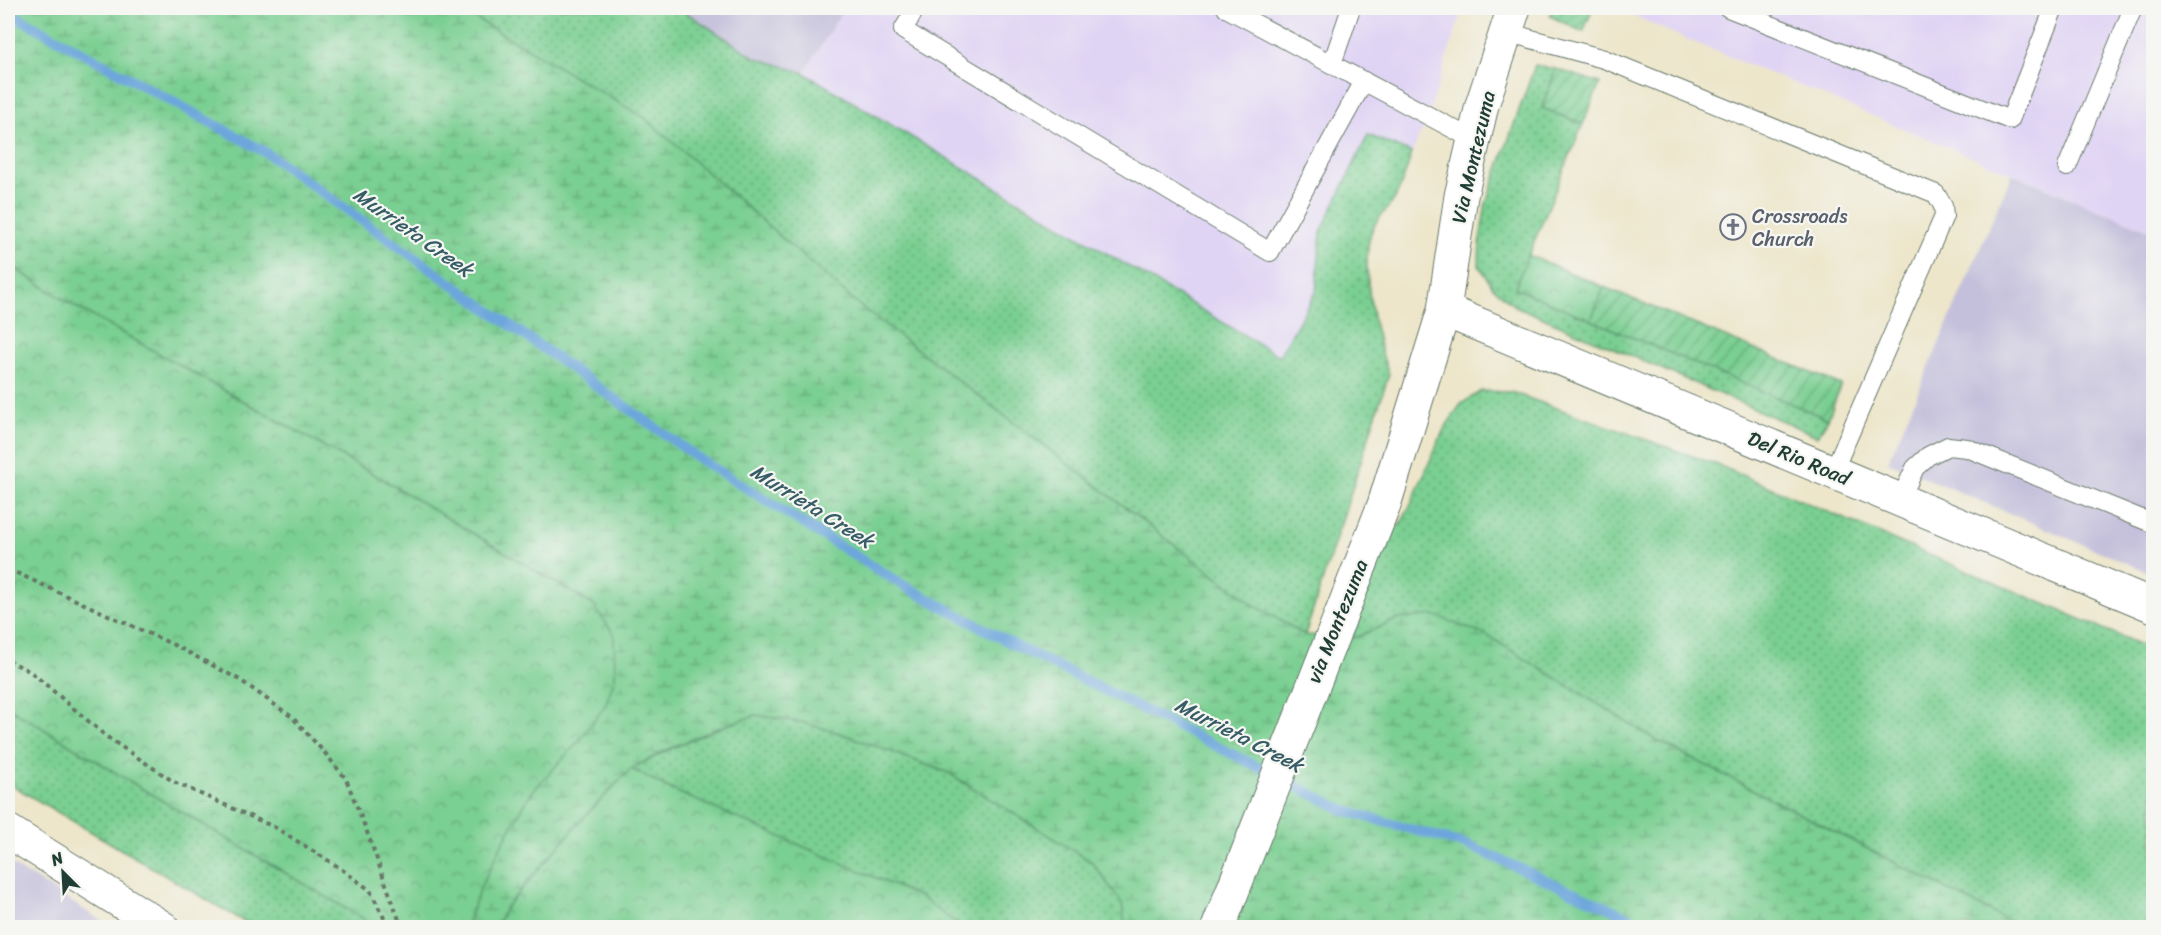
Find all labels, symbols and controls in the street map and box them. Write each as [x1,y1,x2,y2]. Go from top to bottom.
street label: Via Montezuma [1441,87,1506,227]
water label: Murrieta Creek [345,176,483,289]
place label: Crossroads Church [1752,199,1848,257]
church icon: Crossroads Church [1718,212,1748,242]
street label: Del Rio Road [1742,421,1857,496]
water label: Murrieta Creek [743,453,884,561]
street label: via Montezuma [1297,554,1378,688]
water label: Murrieta Creek [1168,686,1312,785]
north arrow [33,842,93,902]
text: N [45,843,69,875]

